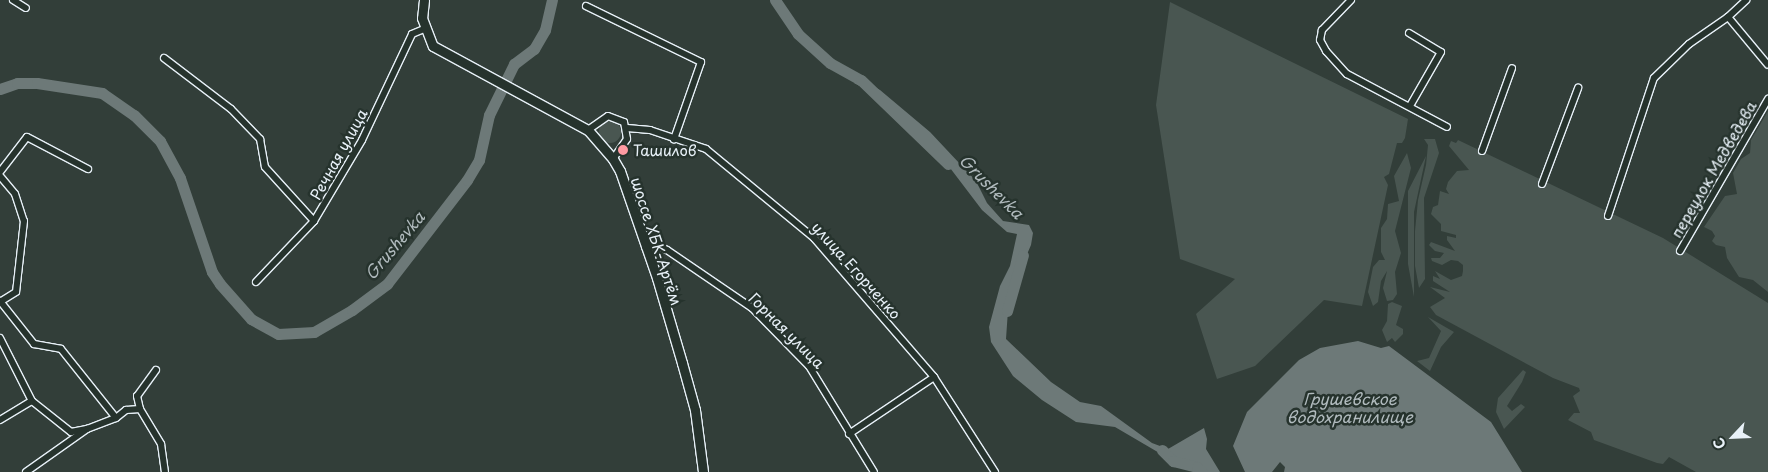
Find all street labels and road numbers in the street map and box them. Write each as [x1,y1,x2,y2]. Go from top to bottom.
street label: переулок Медведева [1667,98,1759,240]
street label: Речная улица [305,105,371,203]
street label: шоссе ХБК-Артём [628,175,686,307]
street label: улица Егорченко [808,217,906,323]
street label: Горная улица [745,288,829,372]

